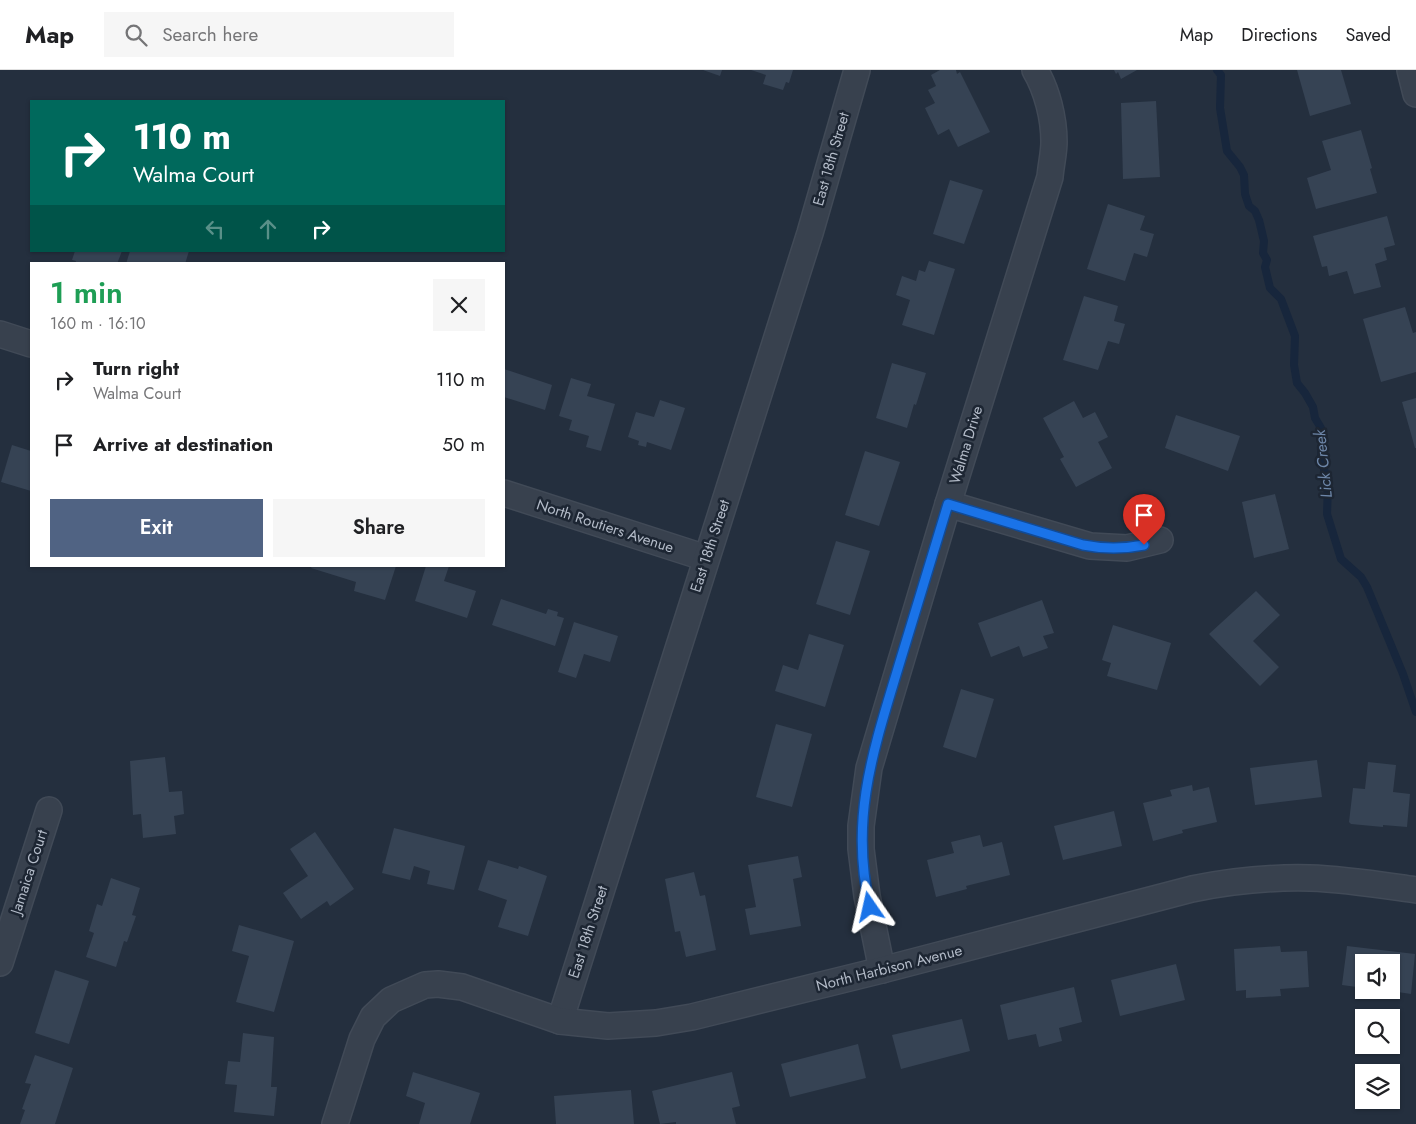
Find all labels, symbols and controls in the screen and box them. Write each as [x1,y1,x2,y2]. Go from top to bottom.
search box [104,12,454,57]
text: Map [25,17,74,52]
icon: search [122,21,150,49]
text: Search here [162,21,258,48]
text: Map [1180,22,1213,48]
text: Directions [1241,22,1317,48]
text: Saved [1345,22,1391,48]
street label: East 18th Street [807,109,855,208]
text: 110 m [133,112,231,162]
icon: right [50,120,115,185]
text: Walma Court [133,158,254,190]
icon: left [201,215,229,243]
icon: ahead [254,215,282,243]
icon: right [307,215,335,243]
text: 1 min [50,271,123,314]
button: close [433,279,485,331]
text: 160 m · 16:10 [50,312,146,335]
text: Turn right [93,355,179,382]
icon: right [50,366,78,394]
text: 110 m [436,366,485,393]
text: Walma Court [93,382,181,405]
street label: Walma Drive [944,403,988,487]
water label: Lick Creek [1308,427,1338,499]
icon: arrive [50,431,78,459]
text: Arrive at destination [93,431,273,458]
text: 50 m [442,431,485,458]
street label: North Routiers Avenue [534,493,677,559]
pin [1123,494,1165,545]
street label: East 18th Street [685,496,735,595]
button: Exit [50,499,263,557]
button: Share [273,499,485,557]
icon: arrive [1130,501,1158,529]
street label: Jamaica Court [4,827,53,919]
position arrow [843,880,895,932]
street label: East 18th Street [563,882,613,981]
street label: North Harbison Avenue [814,939,965,997]
map controls [1355,954,1400,1109]
button: sound [1355,954,1400,999]
button: search [1355,1009,1400,1054]
button: layers [1355,1064,1400,1109]

